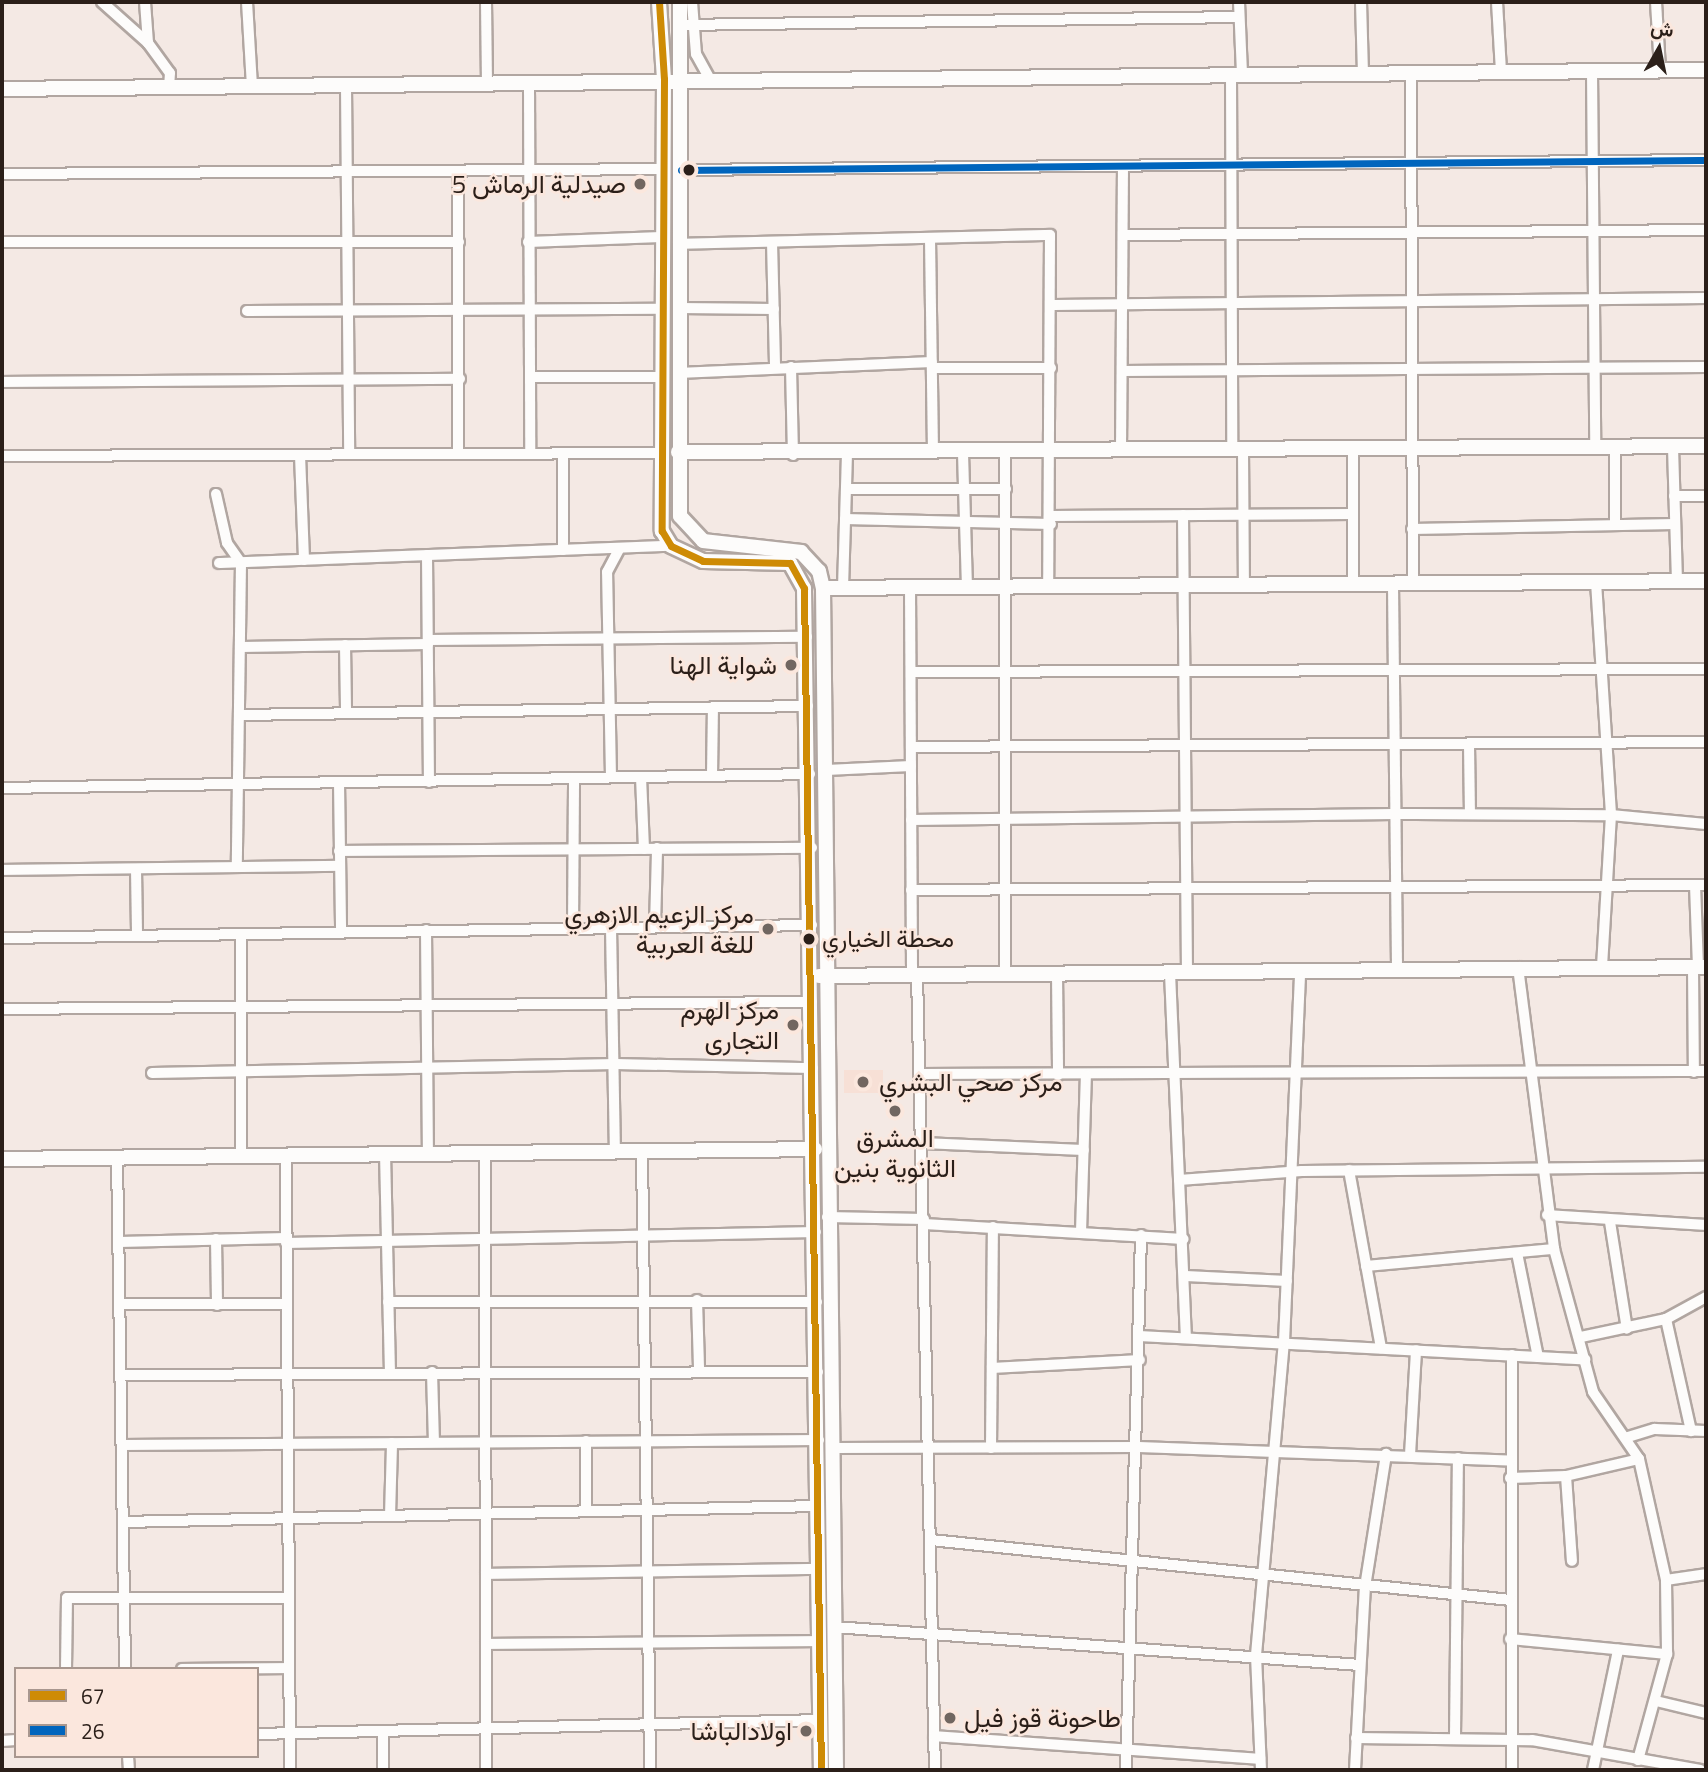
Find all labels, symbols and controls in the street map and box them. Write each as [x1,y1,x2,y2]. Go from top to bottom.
text: ش [1649,12,1676,44]
north arrow [1624,14,1694,84]
unlabelled marker [682,163,696,177]
place label: صيدلية الرماش 5 [452,168,626,200]
marker: صيدلية الرماش 5 [632,176,648,192]
place label: شواية الهنا [670,649,777,681]
marker: شواية الهنا [783,657,799,673]
place label: مركز الزعيم الازهري للغة العربية [564,898,754,960]
marker: مركز الزعيم الازهري للغة العربية [760,921,776,937]
place label: محطة الخياري [822,925,954,953]
marker: محطة الخياري [802,932,816,946]
place label: مركز الهرم التجارى [680,994,779,1056]
marker: مركز الهرم التجارى [785,1017,801,1033]
place label: مركز صحي البشري [879,1066,1063,1098]
marker: مركز صحي البشري [853,1072,873,1092]
marker: المشرق الثانوية بنين [887,1103,903,1119]
place label: المشرق الثانوية بنين [834,1122,956,1184]
legend [14,1667,259,1758]
text: 67 [81,1680,105,1712]
place label: طاحونة قوز فيل [964,1702,1121,1734]
marker: طاحونة قوز فيل [942,1710,958,1726]
text: 26 [81,1715,105,1747]
place label: اولادالباشا [691,1715,792,1747]
marker: اولادالباشا [798,1723,814,1739]

